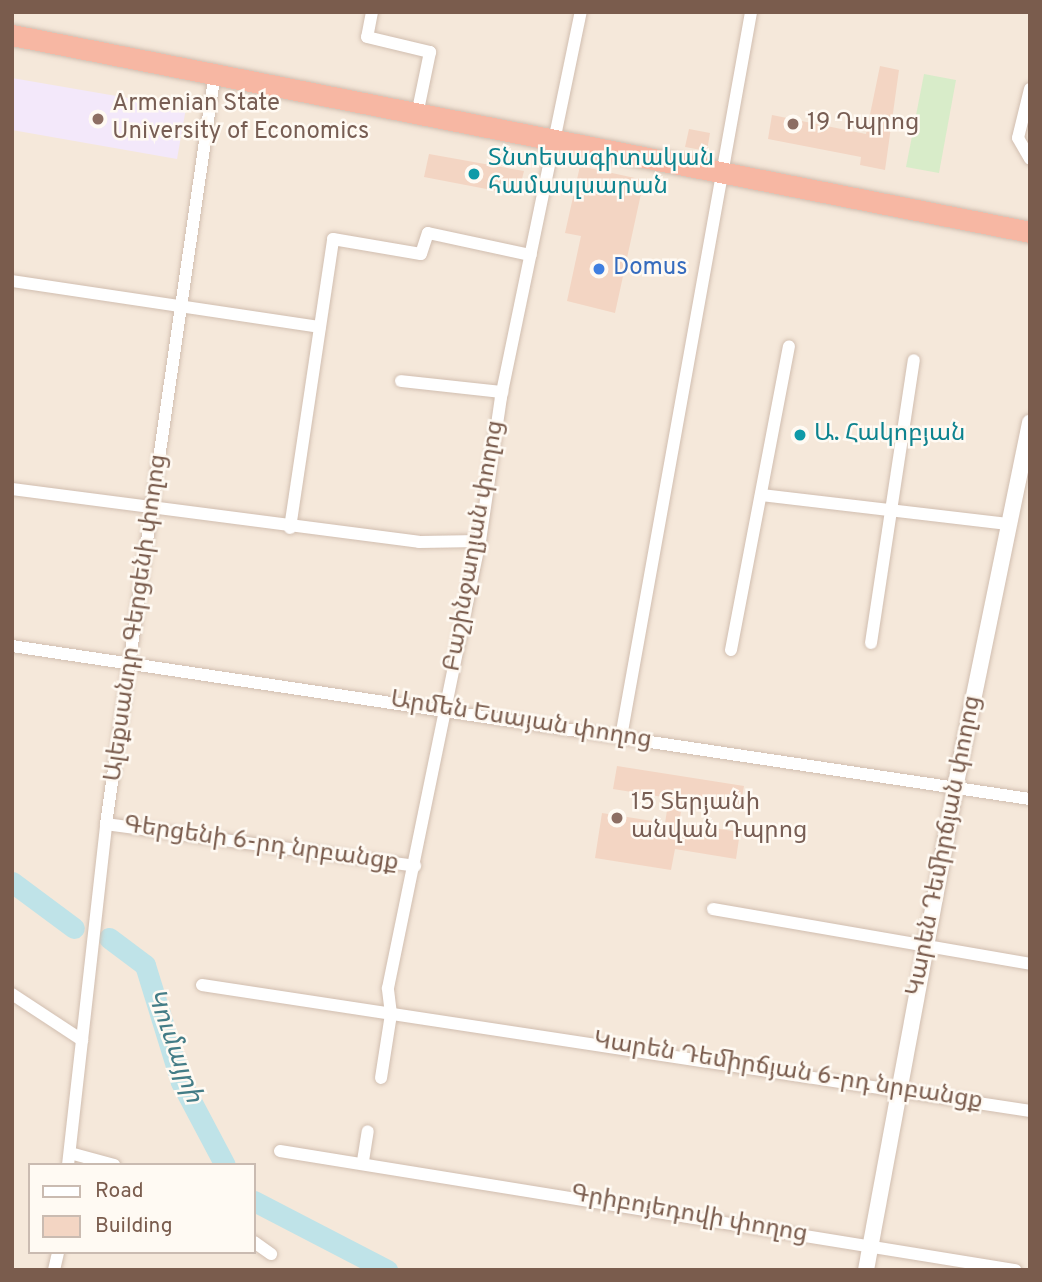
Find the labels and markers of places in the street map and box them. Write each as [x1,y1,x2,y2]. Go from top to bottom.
place label: Armenian State University of Economics [112,91,369,147]
place label: 19 Դպրոց [807,110,919,138]
marker: Armenian State University of Economics [90,111,106,127]
marker: 19 Դպրոց [785,116,801,132]
place label: Տնտեսագիտական համասլսարան [488,146,714,202]
marker: Տնտեսագիտական համասլսարան [466,166,482,182]
place label: Domus [613,255,687,283]
marker: Domus [591,261,607,277]
place label: Ա. Հակոբյան [814,421,965,449]
marker: Ա. Հակոբյան [792,427,808,443]
place label: 15 Տերյանի անվան Դպրոց [631,790,807,846]
marker: 15 Տերյանի անվան Դպրոց [609,810,625,826]

